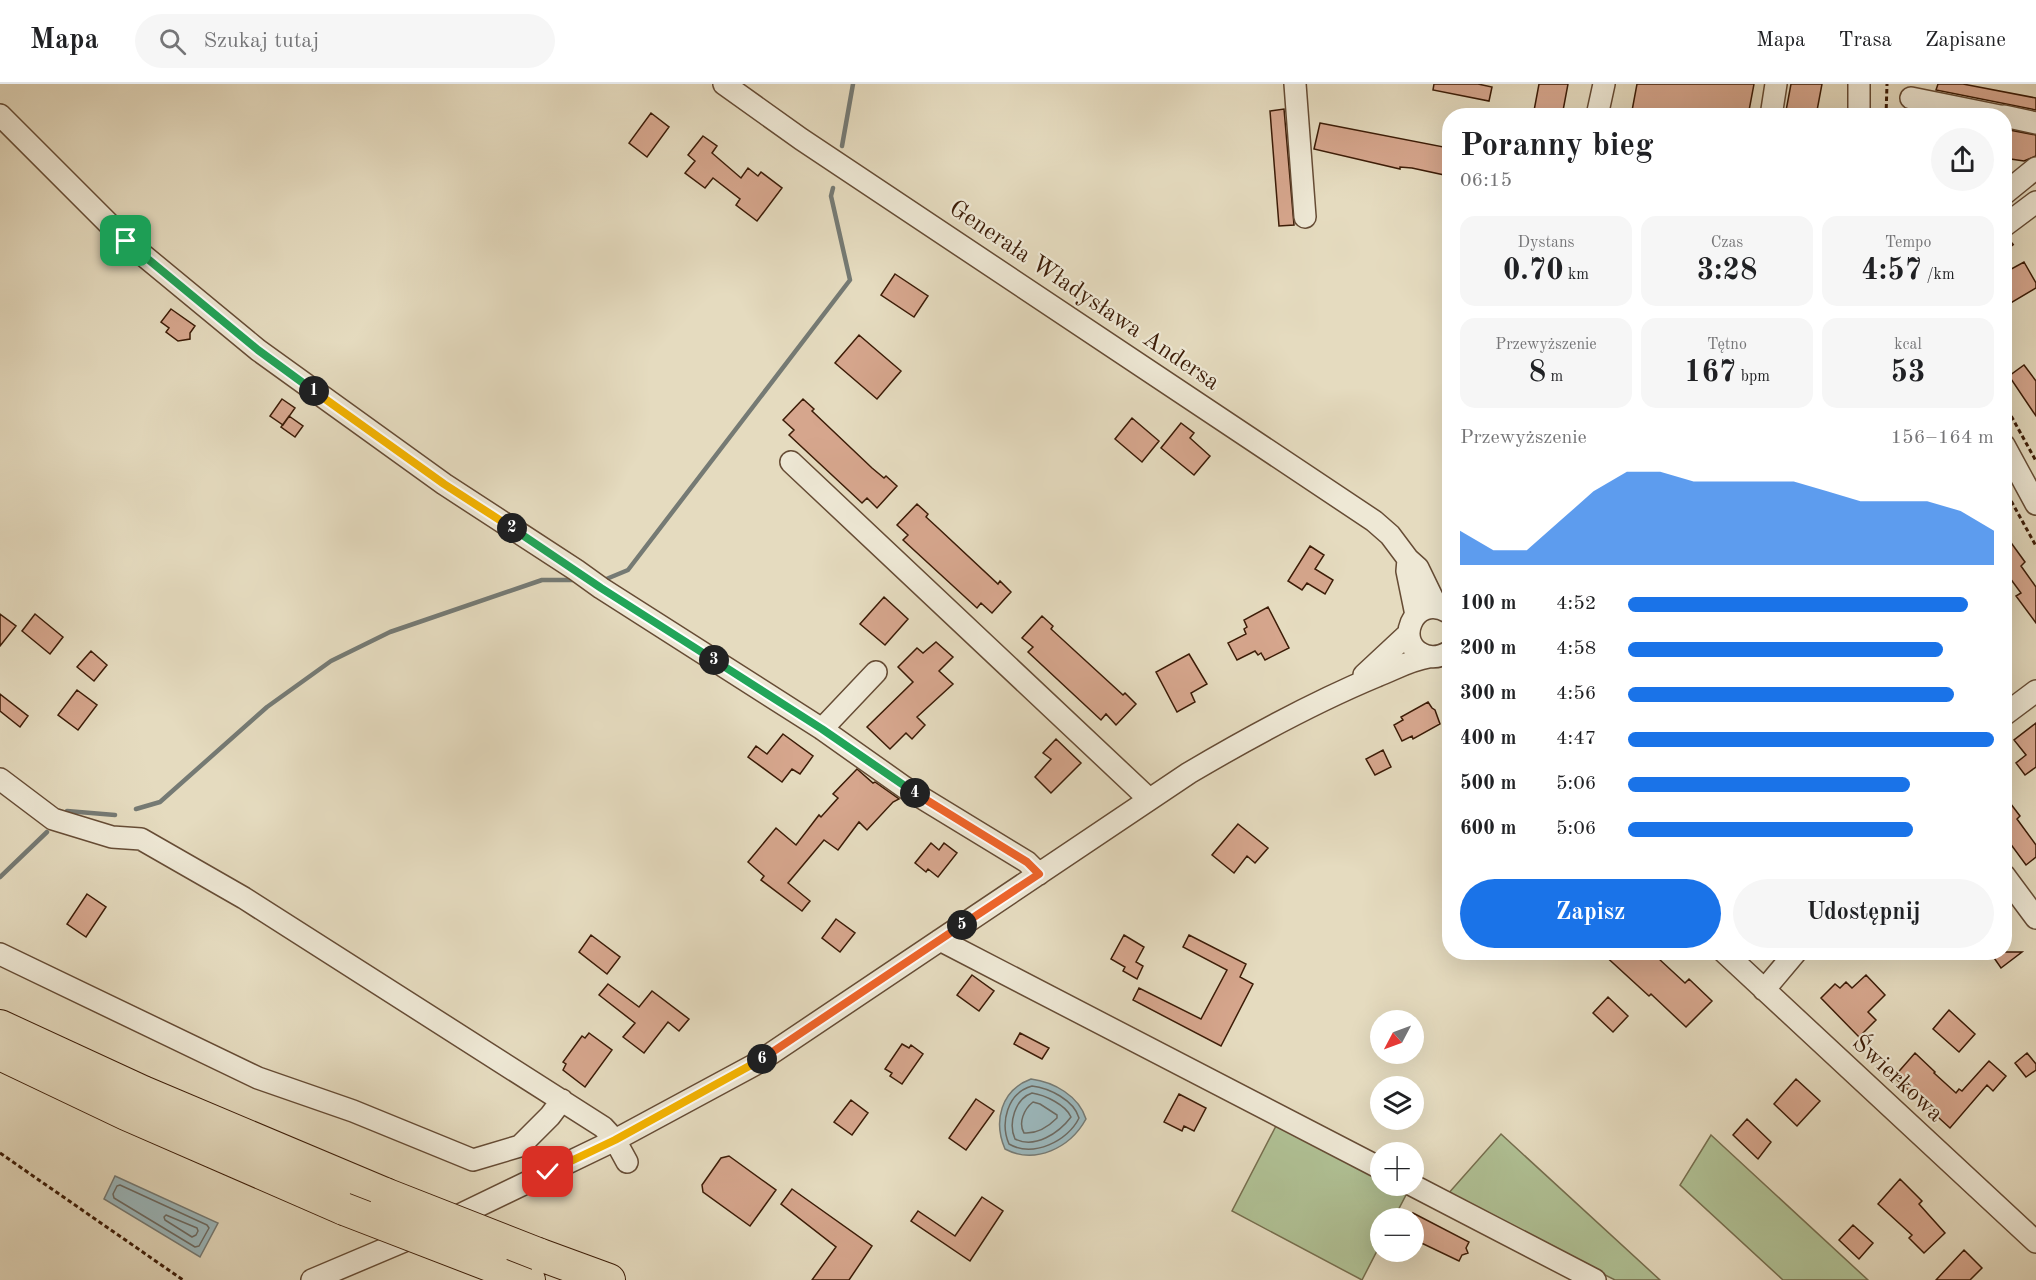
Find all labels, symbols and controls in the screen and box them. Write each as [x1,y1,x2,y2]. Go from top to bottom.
search box [135,14,555,68]
icon: search [156,25,189,58]
text: Mapa [30,27,99,55]
text: Szukaj tutaj [204,30,319,52]
text: Mapa [1756,30,1805,51]
text: Trasa [1838,30,1892,51]
text: Zapisane [1925,30,2006,51]
button: share [1931,128,1994,191]
text: Poranny bieg [1460,130,1653,163]
text: 06:15 [1460,171,1512,191]
street label: Generała Władysława Andersa [945,196,1224,396]
pin [100,215,151,266]
icon: arrive [109,224,142,257]
text: Dystans [1518,235,1575,251]
text: Czas [1711,235,1743,251]
text: Tempo [1885,235,1931,251]
text: 0.70 [1503,256,1564,286]
text: 3:28 [1697,256,1757,286]
text: 4:57 [1861,256,1922,286]
text: km [1564,267,1589,283]
text: /km [1922,267,1955,283]
text: Przewyższenie [1495,337,1597,353]
text: Tętno [1707,337,1747,353]
text: kcal [1894,337,1922,353]
text: 8 [1529,358,1546,388]
text: 167 [1684,358,1736,388]
text: 53 [1891,358,1925,388]
text: m [1546,369,1563,385]
text: bpm [1736,369,1770,385]
pin: 1 [299,376,329,406]
text: 1 [309,383,319,399]
text: Przewyższenie [1460,428,1587,448]
text: 156–164 m [1891,428,1994,448]
pin: 2 [497,513,527,543]
text: 2 [507,520,517,536]
text: 100 m [1460,594,1516,614]
text: 4:52 [1556,594,1596,614]
text: 200 m [1460,639,1516,659]
text: 4:58 [1556,639,1596,659]
pin: 3 [699,645,729,675]
text: 3 [709,652,719,668]
text: 300 m [1460,684,1516,704]
text: 4:56 [1556,684,1596,704]
text: 400 m [1460,729,1516,749]
text: 4:47 [1556,729,1596,749]
text: 500 m [1460,774,1516,794]
text: 5:06 [1556,774,1596,794]
pin: 4 [900,778,930,808]
text: 4 [910,785,920,801]
text: 600 m [1460,819,1516,839]
text: 5:06 [1556,819,1596,839]
button: Zapisz [1460,879,1721,948]
button: Udostępnij [1733,879,1994,948]
pin: 5 [947,910,977,940]
text: 5 [957,917,967,933]
north arrow [1370,1010,1424,1064]
map controls [1370,1010,1424,1262]
street label: Świerkowa [1847,1027,1951,1127]
pin: 6 [747,1044,777,1074]
text: 6 [757,1051,767,1067]
button: layers [1370,1076,1424,1130]
button: + [1370,1142,1424,1196]
pin [522,1146,573,1197]
icon: check [531,1155,564,1188]
button: − [1370,1208,1424,1262]

